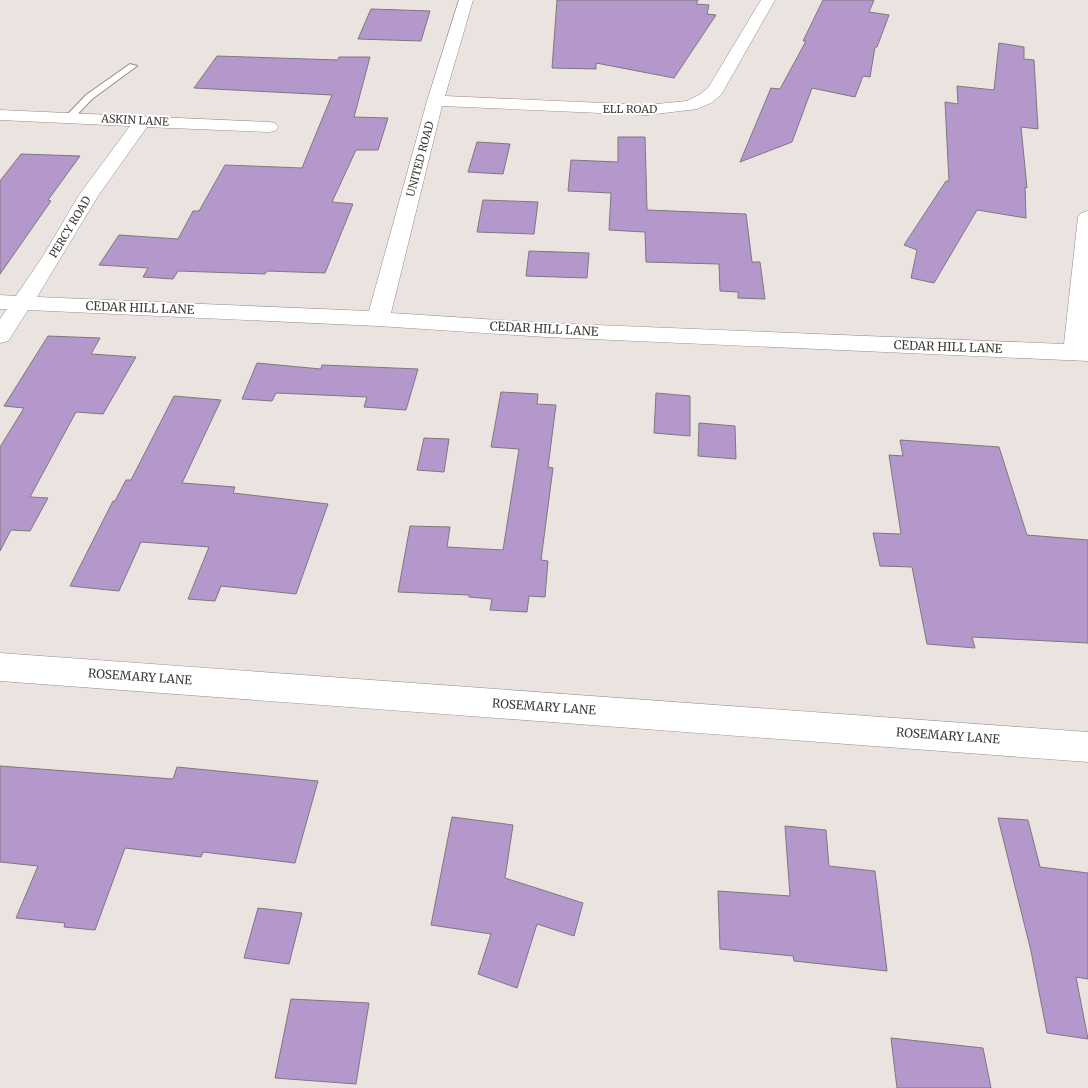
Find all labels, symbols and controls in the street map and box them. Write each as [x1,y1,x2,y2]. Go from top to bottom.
street label: ELL ROAD [603,102,657,116]
street label: ASKIN LANE [100,111,169,129]
street label: UNITED ROAD [403,120,437,198]
street label: PERCY ROAD [46,194,94,260]
street label: CEDAR HILL LANE [85,298,195,317]
street label: CEDAR HILL LANE [489,318,599,339]
street label: CEDAR HILL LANE [893,337,1003,356]
street label: ROSEMARY LANE [88,665,193,688]
street label: ROSEMARY LANE [492,695,597,718]
street label: ROSEMARY LANE [896,724,1001,747]

